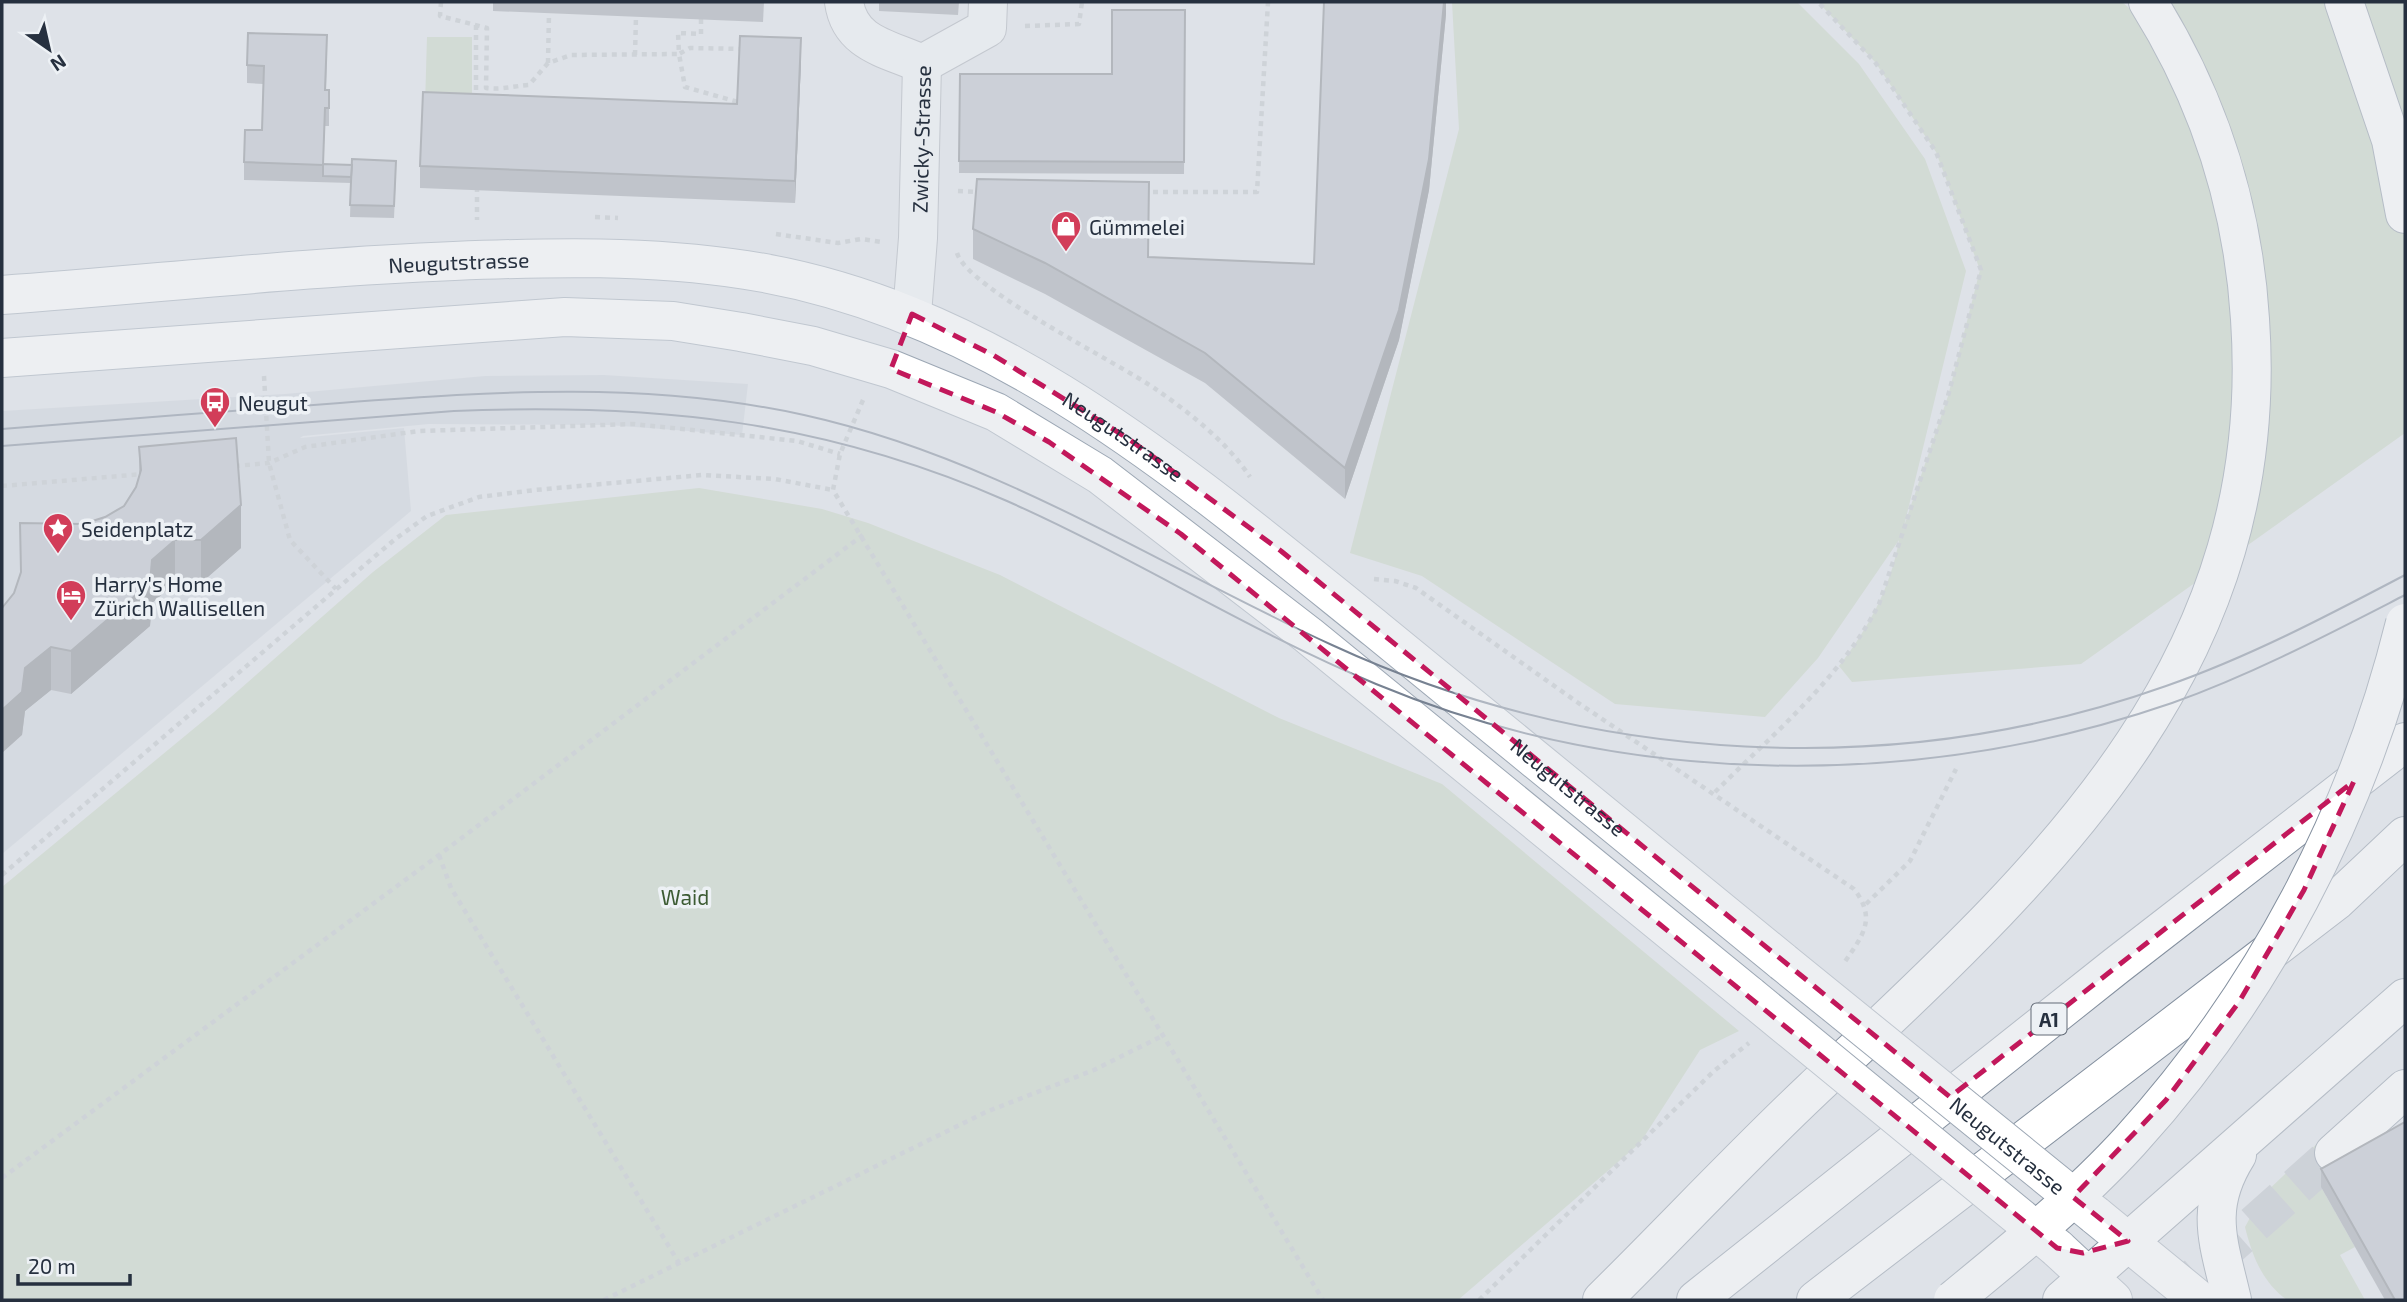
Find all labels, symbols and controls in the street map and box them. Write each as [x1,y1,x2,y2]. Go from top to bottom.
north arrow [14,14,84,84]
text: N [47,50,71,77]
street label: Zwicky-Strasse [906,65,934,213]
shop icon: Gümmelei [1049,209,1083,253]
place label: Gümmelei [1089,214,1185,239]
street label: Neugutstrasse [388,246,529,277]
bus stop icon: Neugut [198,385,232,429]
street label: Neugutstrasse [1059,385,1189,486]
place label: Neugut [238,390,308,415]
place icon: Seidenplatz [41,511,75,555]
place label: Seidenplatz [81,516,193,541]
place label: Harry's Home Zürich Wallisellen [94,571,265,620]
hotel icon: Harry's Home Zürich Wallisellen [54,578,88,622]
street label: Neugutstrasse [1506,732,1631,841]
park label: Waid [661,884,709,909]
road number: A1 [2032,1004,2066,1035]
street label: Neugutstrasse [1946,1091,2071,1199]
scale bar [18,1242,130,1286]
text: 20 m [28,1253,76,1278]

